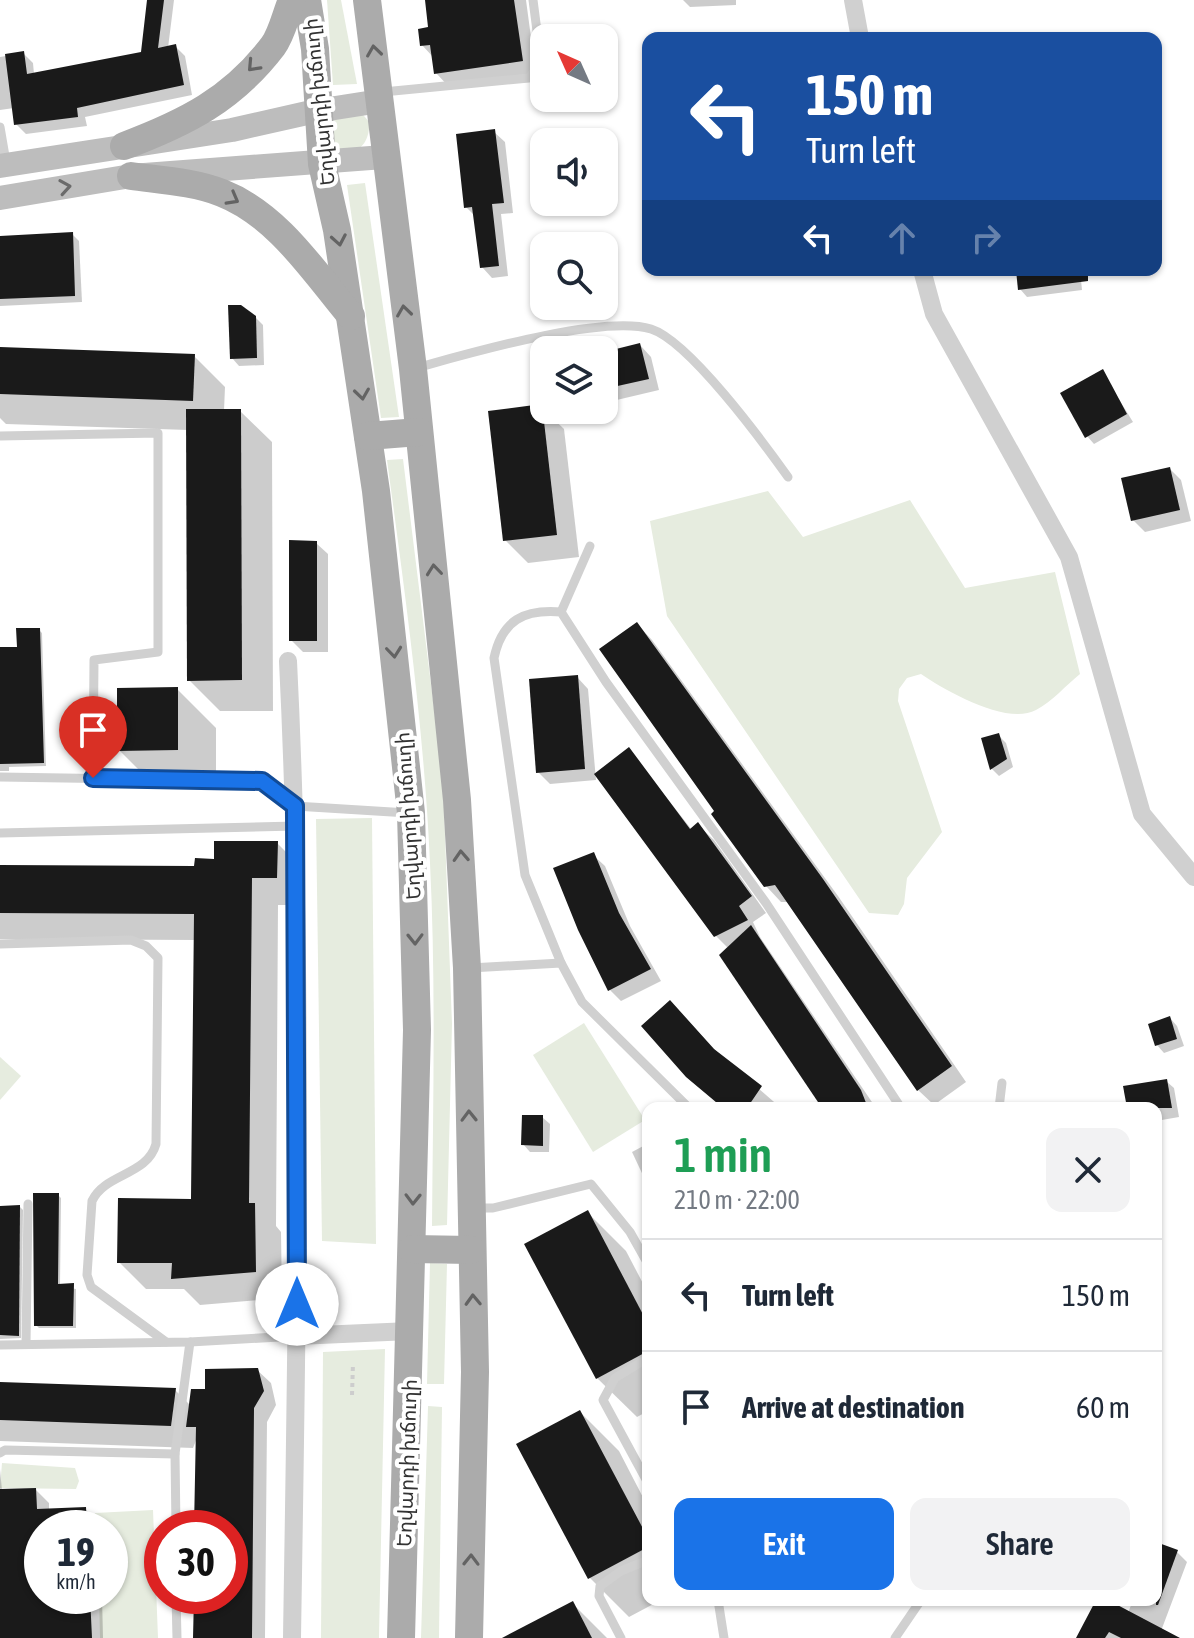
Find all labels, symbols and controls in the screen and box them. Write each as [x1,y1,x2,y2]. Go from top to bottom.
street label: Եղվարդի խճուղի [298,17,340,187]
north arrow [530,24,618,112]
map controls [530,24,618,424]
one-way arrow [366,44,383,57]
one-way arrow [248,57,263,71]
text: 150 m [806,63,933,127]
icon: left [674,64,778,168]
button: sound [530,128,618,216]
text: Turn left [806,129,916,171]
one-way arrow [58,179,72,196]
one-way arrow [225,189,239,205]
icon: left [796,216,840,260]
icon: ahead [880,216,924,260]
icon: right [964,216,1008,260]
button: search [530,232,618,320]
one-way arrow [330,233,347,247]
one-way arrow [396,304,413,317]
button: layers [530,336,618,424]
one-way arrow [353,387,370,401]
one-way arrow [425,563,442,576]
one-way arrow [385,646,402,659]
pin [59,696,127,778]
icon: arrive [71,708,115,752]
street label: Եղվարդի խճուղի [390,731,426,901]
one-way arrow [452,849,469,862]
one-way arrow [406,933,423,946]
one-way arrow [461,1109,478,1122]
text: 1 min [674,1127,772,1182]
button: close [1046,1128,1130,1212]
text: 210 m · 22:00 [674,1185,800,1215]
one-way arrow [405,1193,422,1206]
position arrow [255,1262,339,1346]
icon: left [674,1273,718,1317]
text: Turn left [742,1278,834,1312]
text: 150 m [1062,1278,1130,1312]
one-way arrow [464,1293,481,1306]
street label: Եղվարդի խճուղի [392,1379,422,1547]
icon: arrive [674,1385,718,1429]
text: Arrive at destination [742,1390,964,1424]
text: 60 m [1076,1390,1130,1424]
button: Exit [674,1498,894,1590]
button: Share [910,1498,1130,1590]
speed limit sign: 30 [144,1510,248,1614]
text: 19 [57,1529,95,1574]
one-way arrow [462,1553,480,1566]
text: km/h [56,1570,96,1593]

